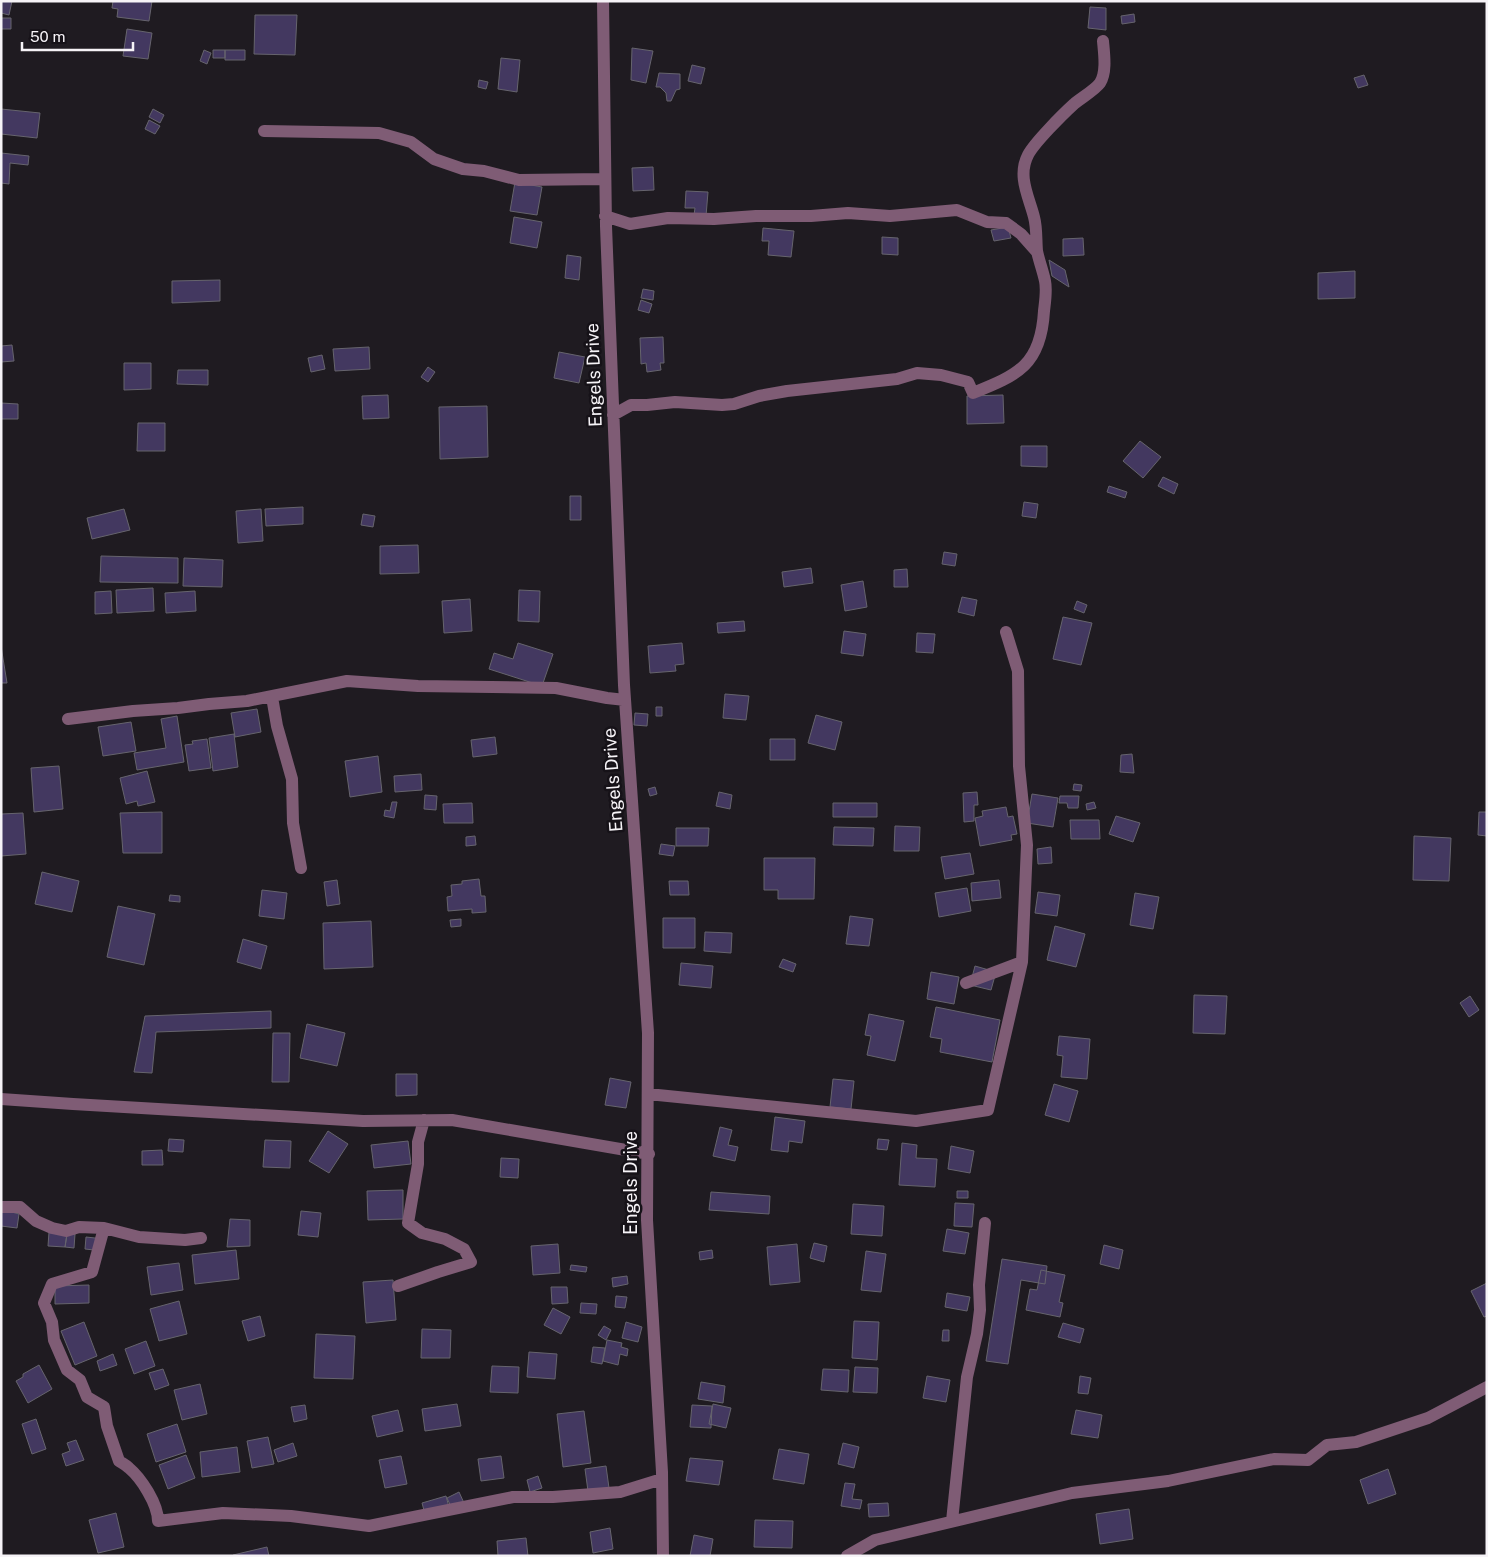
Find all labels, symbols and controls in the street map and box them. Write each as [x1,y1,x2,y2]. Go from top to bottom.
scale bar [22,20,134,52]
text: 50 m [30,28,65,45]
street label: Engels Drive [581,323,606,427]
street label: Engels Drive [598,727,627,833]
street label: Engels Drive [620,1131,641,1235]

